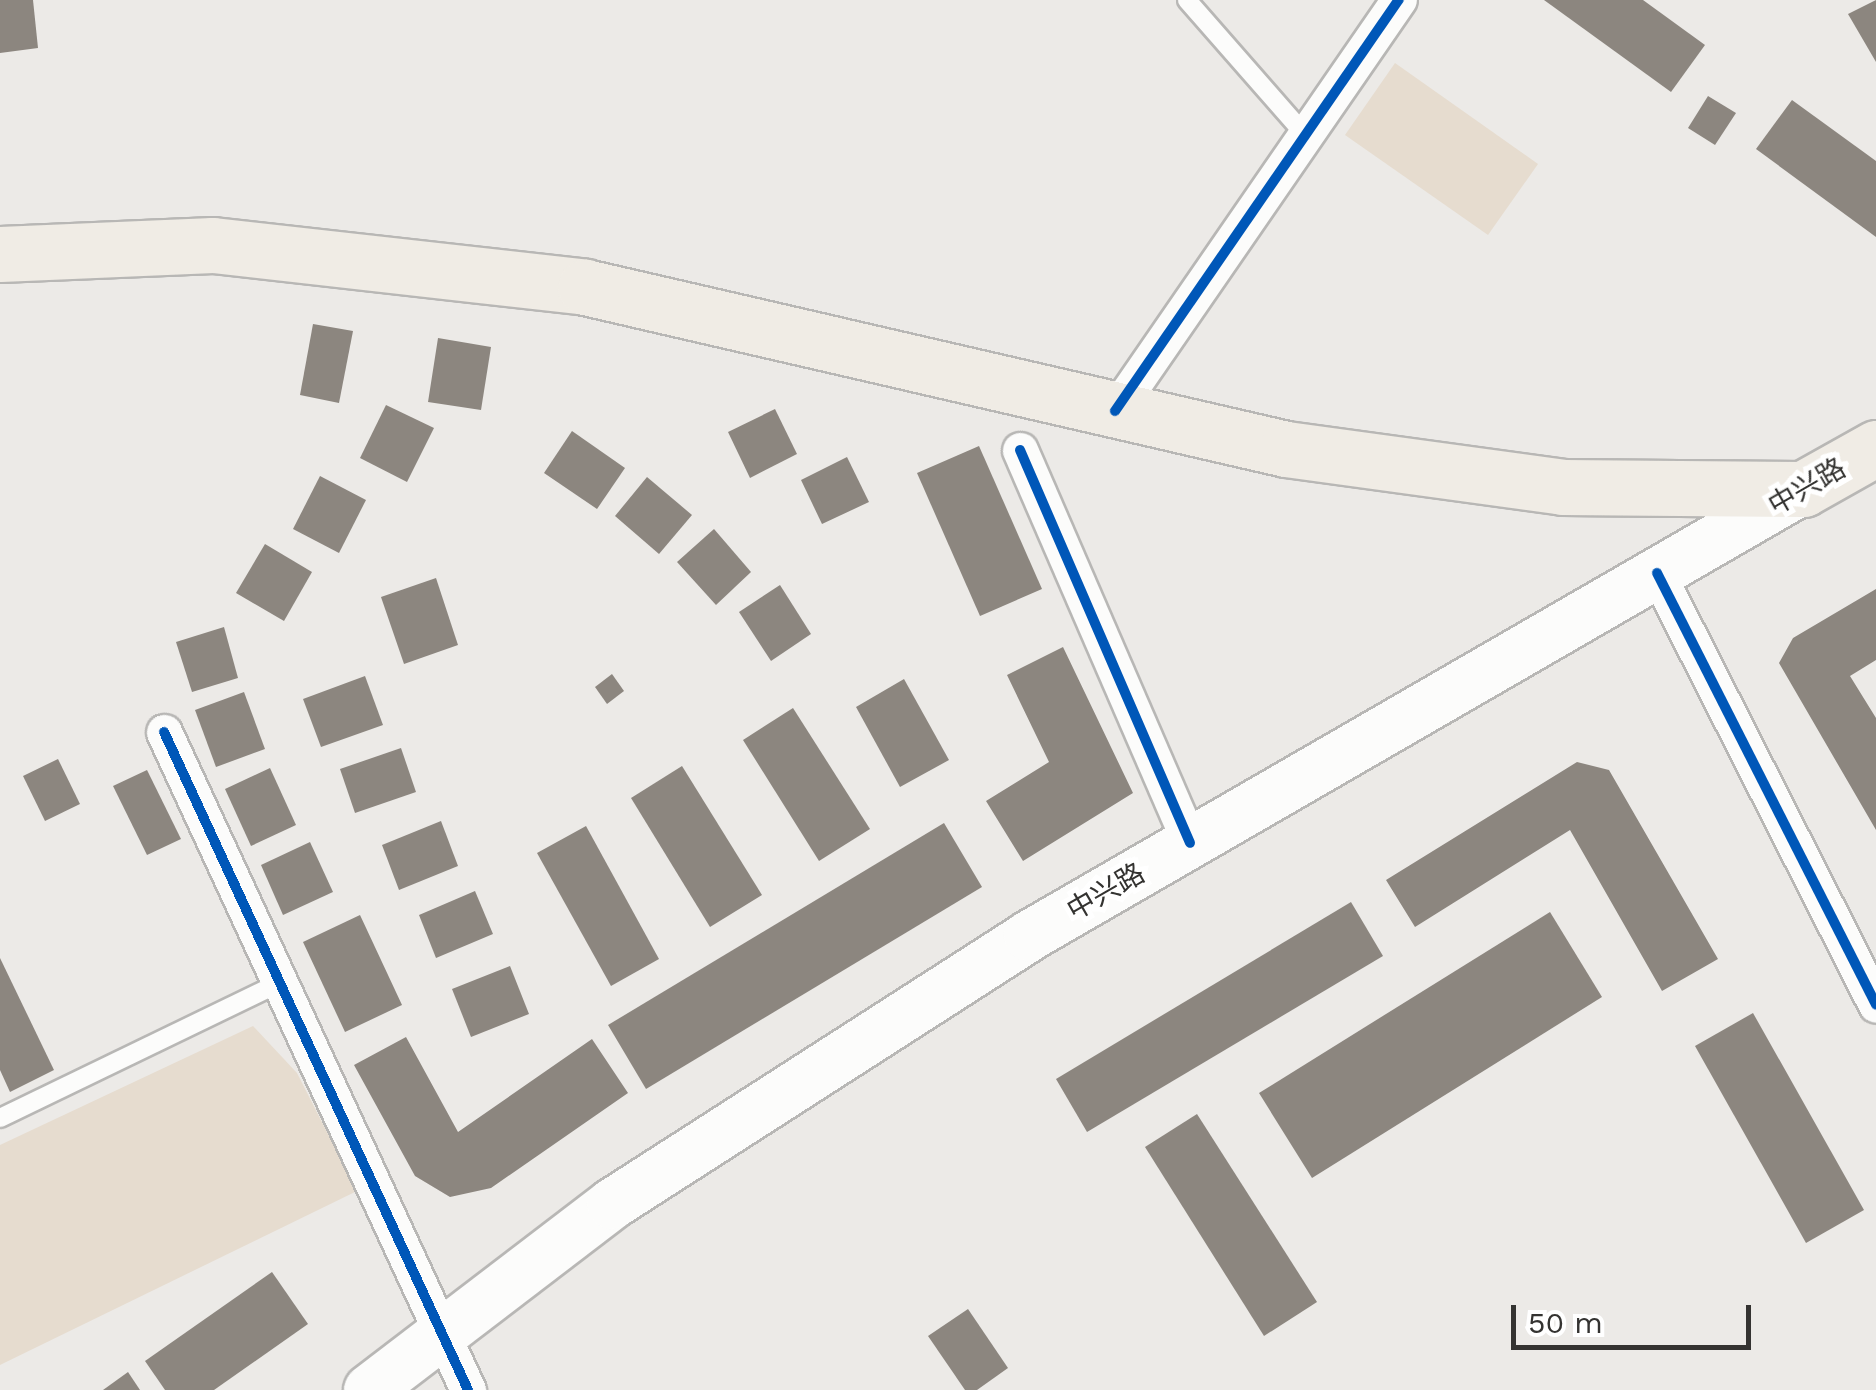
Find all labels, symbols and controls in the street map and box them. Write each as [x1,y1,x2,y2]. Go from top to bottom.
street label: 中兴路 [1762,451,1852,523]
street label: 中兴路 [1061,856,1151,928]
scale bar [1516,1285,1756,1347]
text: 50 m [1528,1305,1603,1340]

